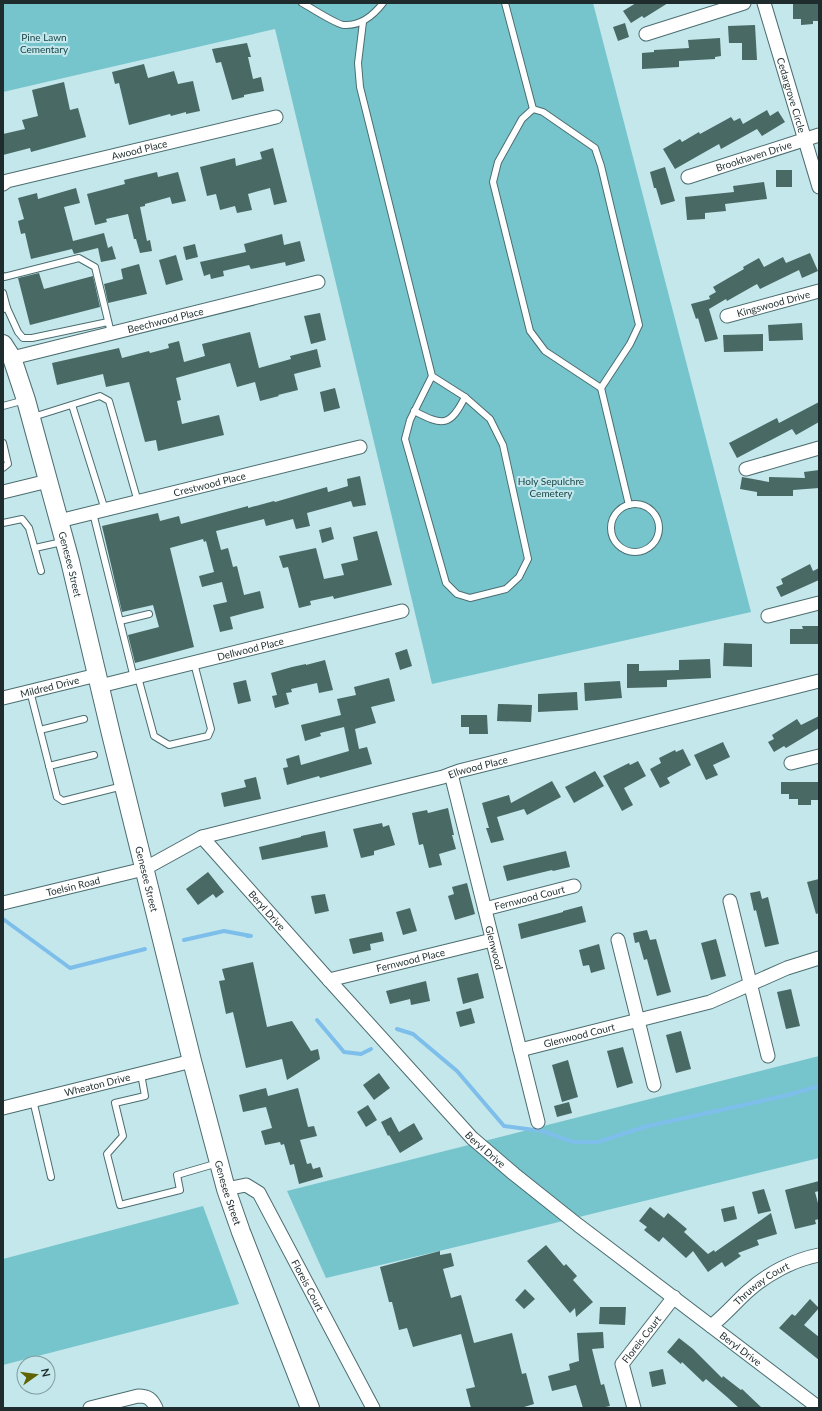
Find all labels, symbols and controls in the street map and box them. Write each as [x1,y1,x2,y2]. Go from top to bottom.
park label: Pine Lawn Cementary [20,31,69,55]
street label: Cedargrove Circle [775,56,808,134]
street label: Awood Place [110,137,168,162]
street label: Brookhaven Drive [714,138,793,174]
street label: Kingswood Drive [735,288,811,319]
street label: Beechwood Place [126,305,205,335]
street label: Crestwood Place [172,469,247,499]
park label: Holy Sepulchre Cemetery [518,475,584,499]
street label: Genesee Street [56,530,84,599]
street label: Dellwood Place [216,635,285,663]
street label: Mildred Drive [19,674,80,700]
street label: Ellwood Place [446,753,509,781]
street label: Genesee Street [133,845,161,913]
street label: Toelsin Road [45,874,101,898]
street label: Fernwood Court [493,883,566,912]
street label: Beryl Drive [246,888,288,933]
street label: Glenwood [483,924,506,971]
street label: Fernwood Place [375,946,446,974]
street label: Glenwood Court [542,1020,616,1050]
street label: Wheaton Drive [63,1071,131,1099]
street label: Beryl Drive [463,1129,508,1170]
street label: Genesee Street [213,1159,244,1227]
street label: Floreis Court [289,1257,327,1313]
street label: Thruway Court [731,1259,791,1308]
street label: Floreis Court [619,1313,664,1365]
street label: Beryl Drive [718,1329,764,1368]
north arrow [16,1355,56,1395]
text: N [39,1367,54,1378]

